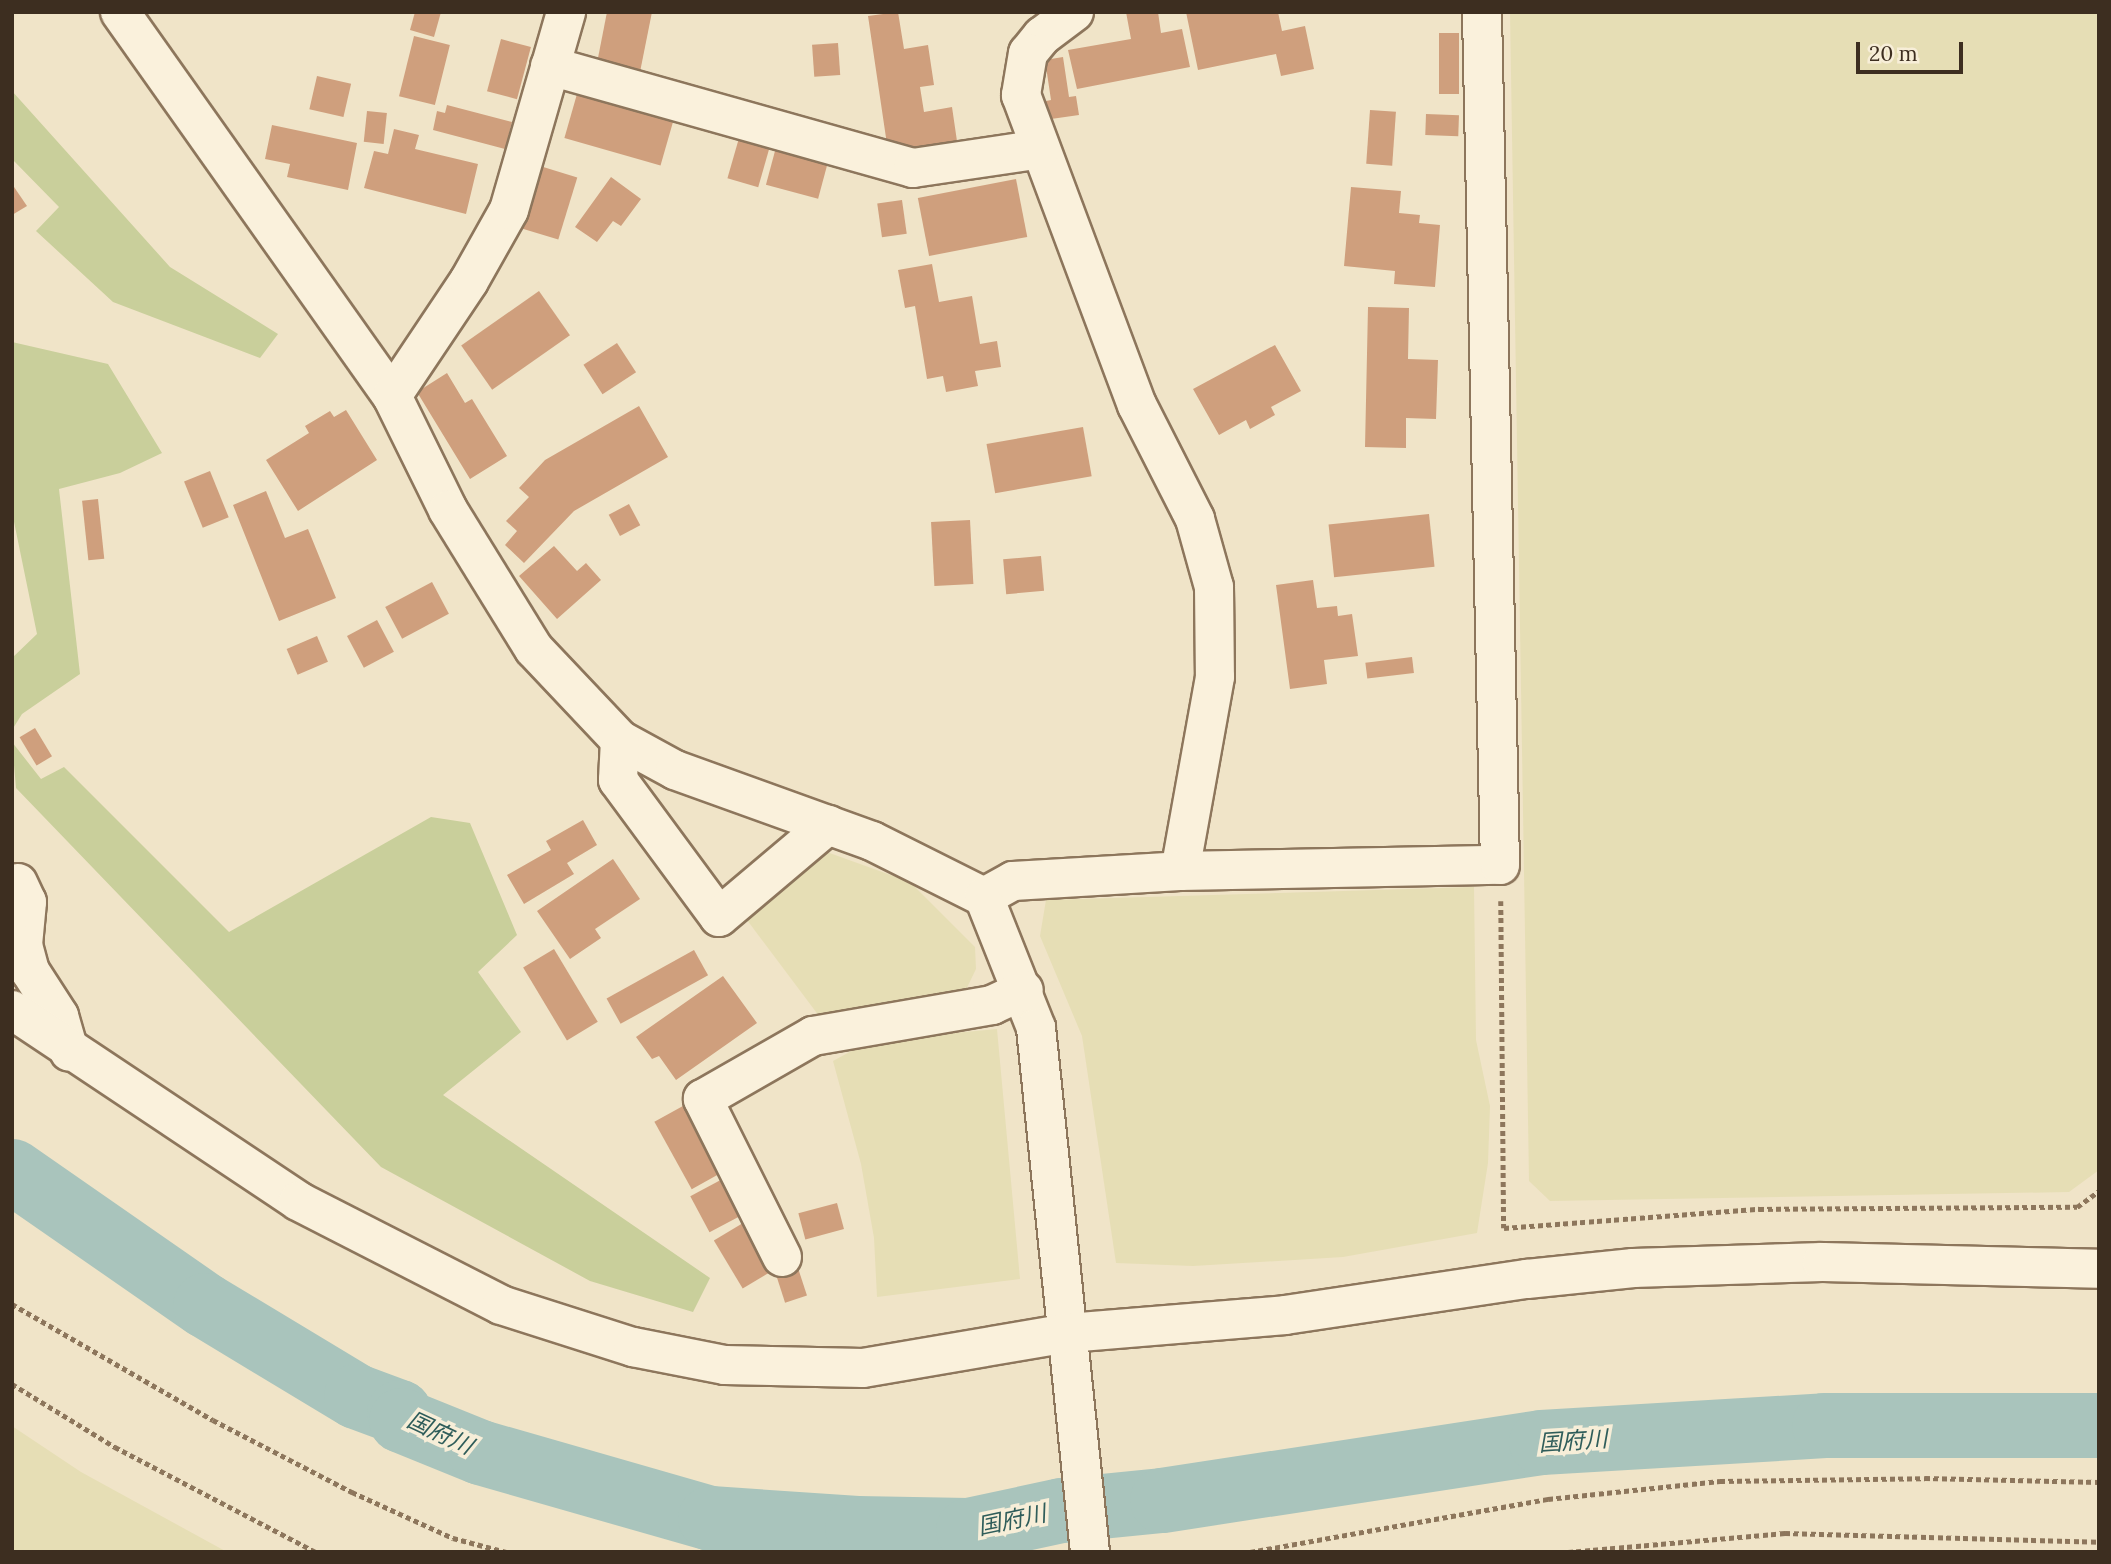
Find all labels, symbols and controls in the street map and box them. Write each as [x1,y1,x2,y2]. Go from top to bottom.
scale bar [1859,28,1966,72]
text: 20 m [1869,40,1918,67]
water label: 国府川 [403,1406,477,1460]
water label: 国府川 [1538,1425,1608,1457]
water label: 国府川 [975,1499,1049,1541]

